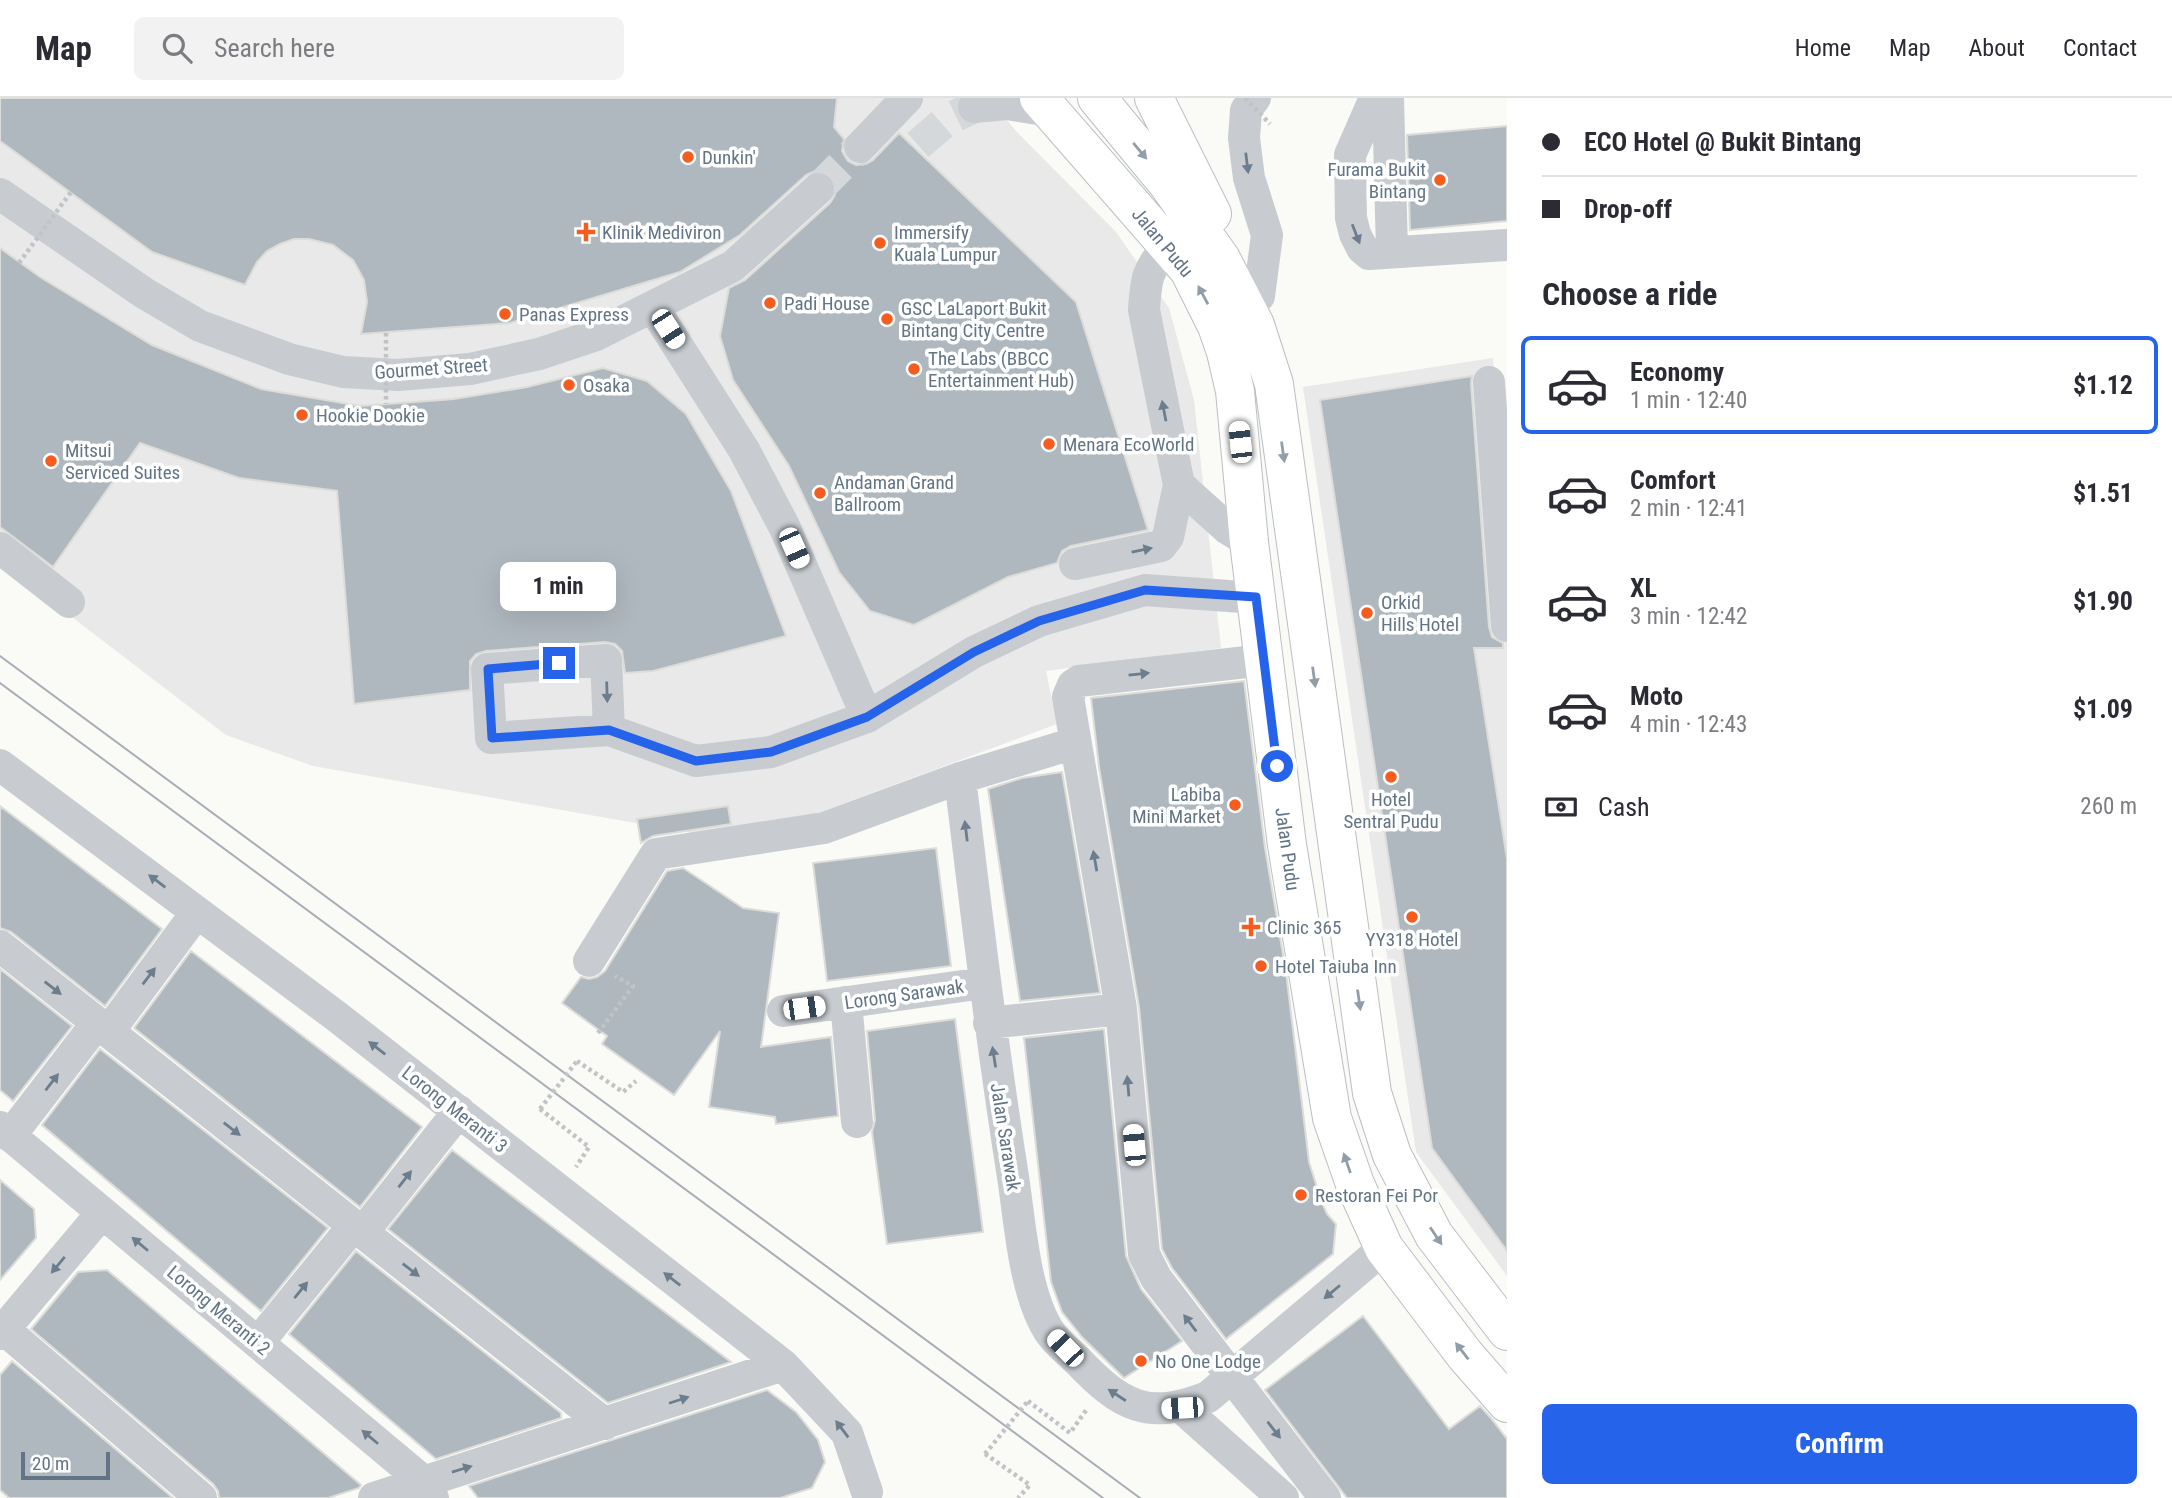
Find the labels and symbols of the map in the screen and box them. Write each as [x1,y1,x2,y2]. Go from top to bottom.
one-way arrow [1132,143,1147,160]
place label: Dunkin' [702,146,756,169]
marker: Dunkin' [680,149,696,165]
one-way arrow [1242,152,1253,174]
place label: Furama Bukit Bintang [1327,158,1426,203]
marker: Furama Bukit Bintang [1432,172,1448,188]
street label: Jalan Pudu [1127,203,1198,282]
place label: Klinik Mediviron [602,221,721,244]
place label: Immersify Kuala Lumpur [894,221,997,266]
marker: Klinik Mediviron [576,222,596,242]
one-way arrow [1351,223,1362,244]
marker: Immersify Kuala Lumpur [872,235,888,251]
one-way arrow [1197,285,1209,305]
place label: Padi House [784,292,870,315]
marker: Padi House [762,295,778,311]
place label: GSC LaLaport Bukit Bintang City Centre [901,297,1047,342]
place label: Panas Express [519,303,629,326]
marker: Panas Express [497,306,513,322]
car [648,306,689,352]
marker: GSC LaLaport Bukit Bintang City Centre [879,311,895,327]
place label: The Labs (BBCC Entertainment Hub) [928,347,1075,392]
street label: Gourmet Street [374,353,488,384]
marker: The Labs (BBCC Entertainment Hub) [906,361,922,377]
place label: Osaka [583,374,630,397]
marker: Osaka [561,377,577,393]
one-way arrow [1159,400,1170,422]
place label: Hookie Dookie [316,404,425,427]
marker: Hookie Dookie [294,407,310,423]
car [1228,420,1253,464]
place label: Menara EcoWorld [1063,433,1194,456]
marker: Menara EcoWorld [1041,436,1057,452]
place label: Mitsui Serviced Suites [65,439,180,484]
one-way arrow [1278,441,1289,463]
marker: Mitsui Serviced Suites [43,453,59,469]
place label: Andaman Grand Ballroom [834,471,954,516]
marker: Andaman Grand Ballroom [812,485,828,501]
car [776,525,813,571]
one-way arrow [1131,545,1153,556]
callout: 1 min [501,561,617,610]
place label: Orkid Hills Hotel [1381,591,1459,636]
marker: Orkid Hills Hotel [1359,605,1375,621]
route end [543,647,575,679]
one-way arrow [1309,666,1320,688]
one-way arrow [1129,668,1151,679]
one-way arrow [602,681,613,703]
route start [1261,750,1293,782]
marker: Hotel Sentral Pudu [1383,769,1399,785]
place label: Labiba Mini Market [1132,783,1221,828]
place label: Hotel Sentral Pudu [1343,788,1439,833]
marker: Labiba Mini Market [1227,797,1243,813]
street label: Jalan Pudu [1270,806,1305,892]
one-way arrow [960,820,971,842]
one-way arrow [1089,850,1100,872]
one-way arrow [148,875,166,889]
marker: YY318 Hotel [1404,909,1420,925]
place label: Clinic 365 [1267,916,1341,939]
marker: Clinic 365 [1241,917,1261,937]
place label: YY318 Hotel [1366,928,1458,951]
place label: Hotel Taiuba Inn [1275,955,1397,978]
marker: Hotel Taiuba Inn [1253,958,1269,974]
one-way arrow [142,967,156,985]
street label: Lorong Sarawak [843,975,966,1014]
one-way arrow [44,981,62,996]
one-way arrow [1353,989,1364,1011]
car [782,995,827,1021]
one-way arrow [369,1041,387,1056]
one-way arrow [988,1046,999,1068]
street label: Lorong Meranti 3 [397,1061,512,1158]
one-way arrow [45,1073,60,1091]
one-way arrow [1122,1074,1133,1096]
street label: Jalan Sarawak [986,1082,1025,1193]
one-way arrow [223,1121,241,1136]
car [1122,1123,1147,1167]
one-way arrow [1341,1152,1352,1173]
one-way arrow [398,1170,413,1188]
place label: Restoran Fei Por [1315,1184,1438,1207]
marker: Restoran Fei Por [1293,1187,1309,1203]
one-way arrow [1429,1227,1442,1246]
one-way arrow [131,1237,148,1252]
one-way arrow [50,1256,66,1274]
street label: Lorong Meranti 2 [163,1261,275,1360]
one-way arrow [402,1262,419,1277]
one-way arrow [664,1271,682,1286]
one-way arrow [293,1282,308,1299]
one-way arrow [1324,1284,1341,1299]
one-way arrow [1183,1313,1197,1332]
car [1043,1326,1088,1370]
one-way arrow [1455,1343,1470,1360]
place label: No One Lodge [1155,1350,1261,1373]
marker: No One Lodge [1133,1353,1149,1369]
one-way arrow [1107,1389,1127,1402]
one-way arrow [669,1394,690,1404]
car [1161,1396,1204,1420]
one-way arrow [835,1420,849,1438]
one-way arrow [1266,1421,1281,1439]
one-way arrow [362,1430,379,1445]
scale bar [21,1449,110,1481]
one-way arrow [452,1463,473,1473]

